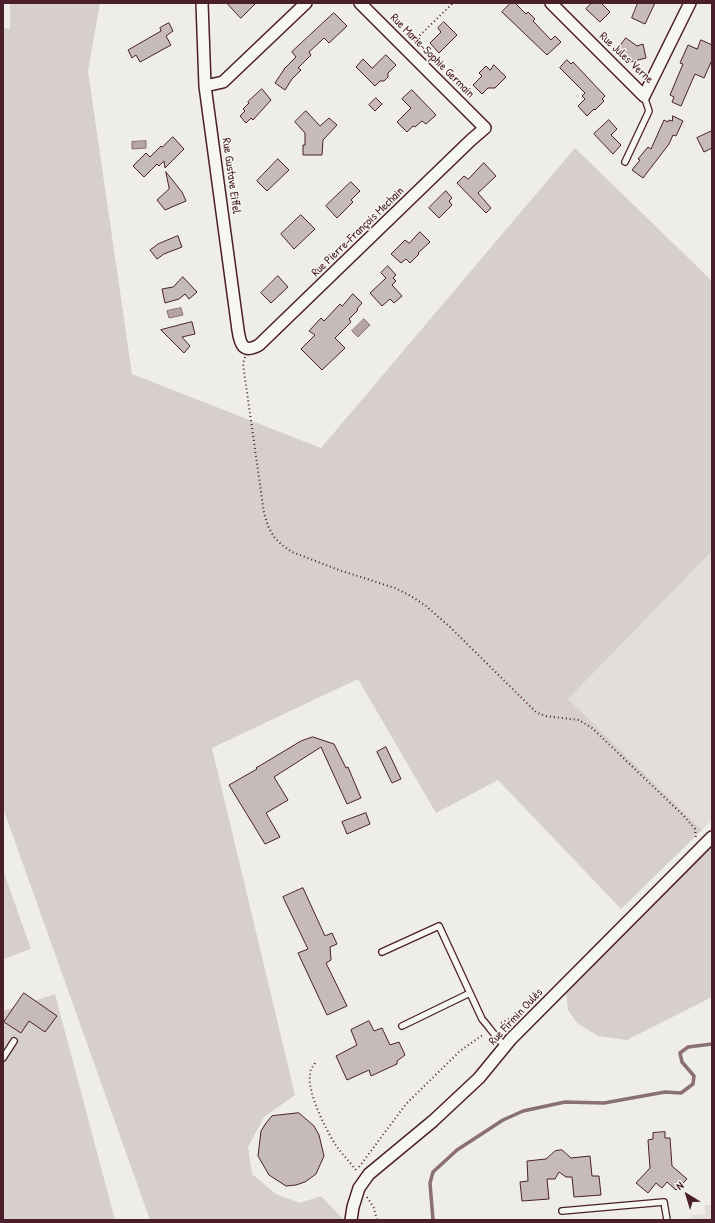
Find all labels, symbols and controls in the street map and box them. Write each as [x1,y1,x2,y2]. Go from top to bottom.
street label: Rue Marie-Sophie Germain [387,11,477,101]
street label: Rue Jules Verne [596,29,656,87]
street label: Rue Gustave Eiffel [219,137,243,215]
street label: Rue Pierre-François Mechain [309,184,407,280]
street label: Rue Firmin Oulès [486,986,546,1048]
north arrow [667,1175,707,1215]
text: N [673,1178,686,1193]

